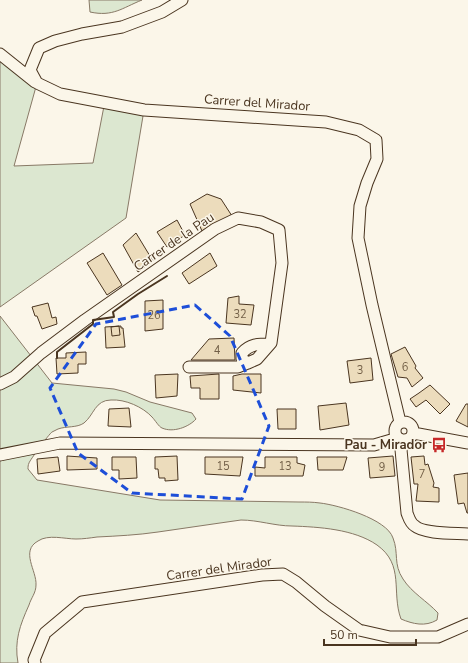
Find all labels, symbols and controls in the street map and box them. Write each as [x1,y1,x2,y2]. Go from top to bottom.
street label: Carrer del Mirador [203,90,311,116]
street label: Carrer de la Pau [130,208,218,276]
house number: 32 [233,307,247,322]
house number: 26 [147,308,161,323]
house number: 4 [214,343,221,358]
house number: 6 [402,360,409,375]
house number: 3 [357,363,363,378]
place label: Pau - Mirador [344,436,428,454]
bus stop icon: Pau - Mirador [430,436,448,454]
house number: 15 [216,459,230,474]
house number: 13 [278,459,292,474]
house number: 9 [379,460,385,475]
house number: 7 [419,467,425,482]
street label: Carrer del Mirador [165,553,273,585]
scale bar [324,621,416,647]
text: 50 m [330,627,358,643]

